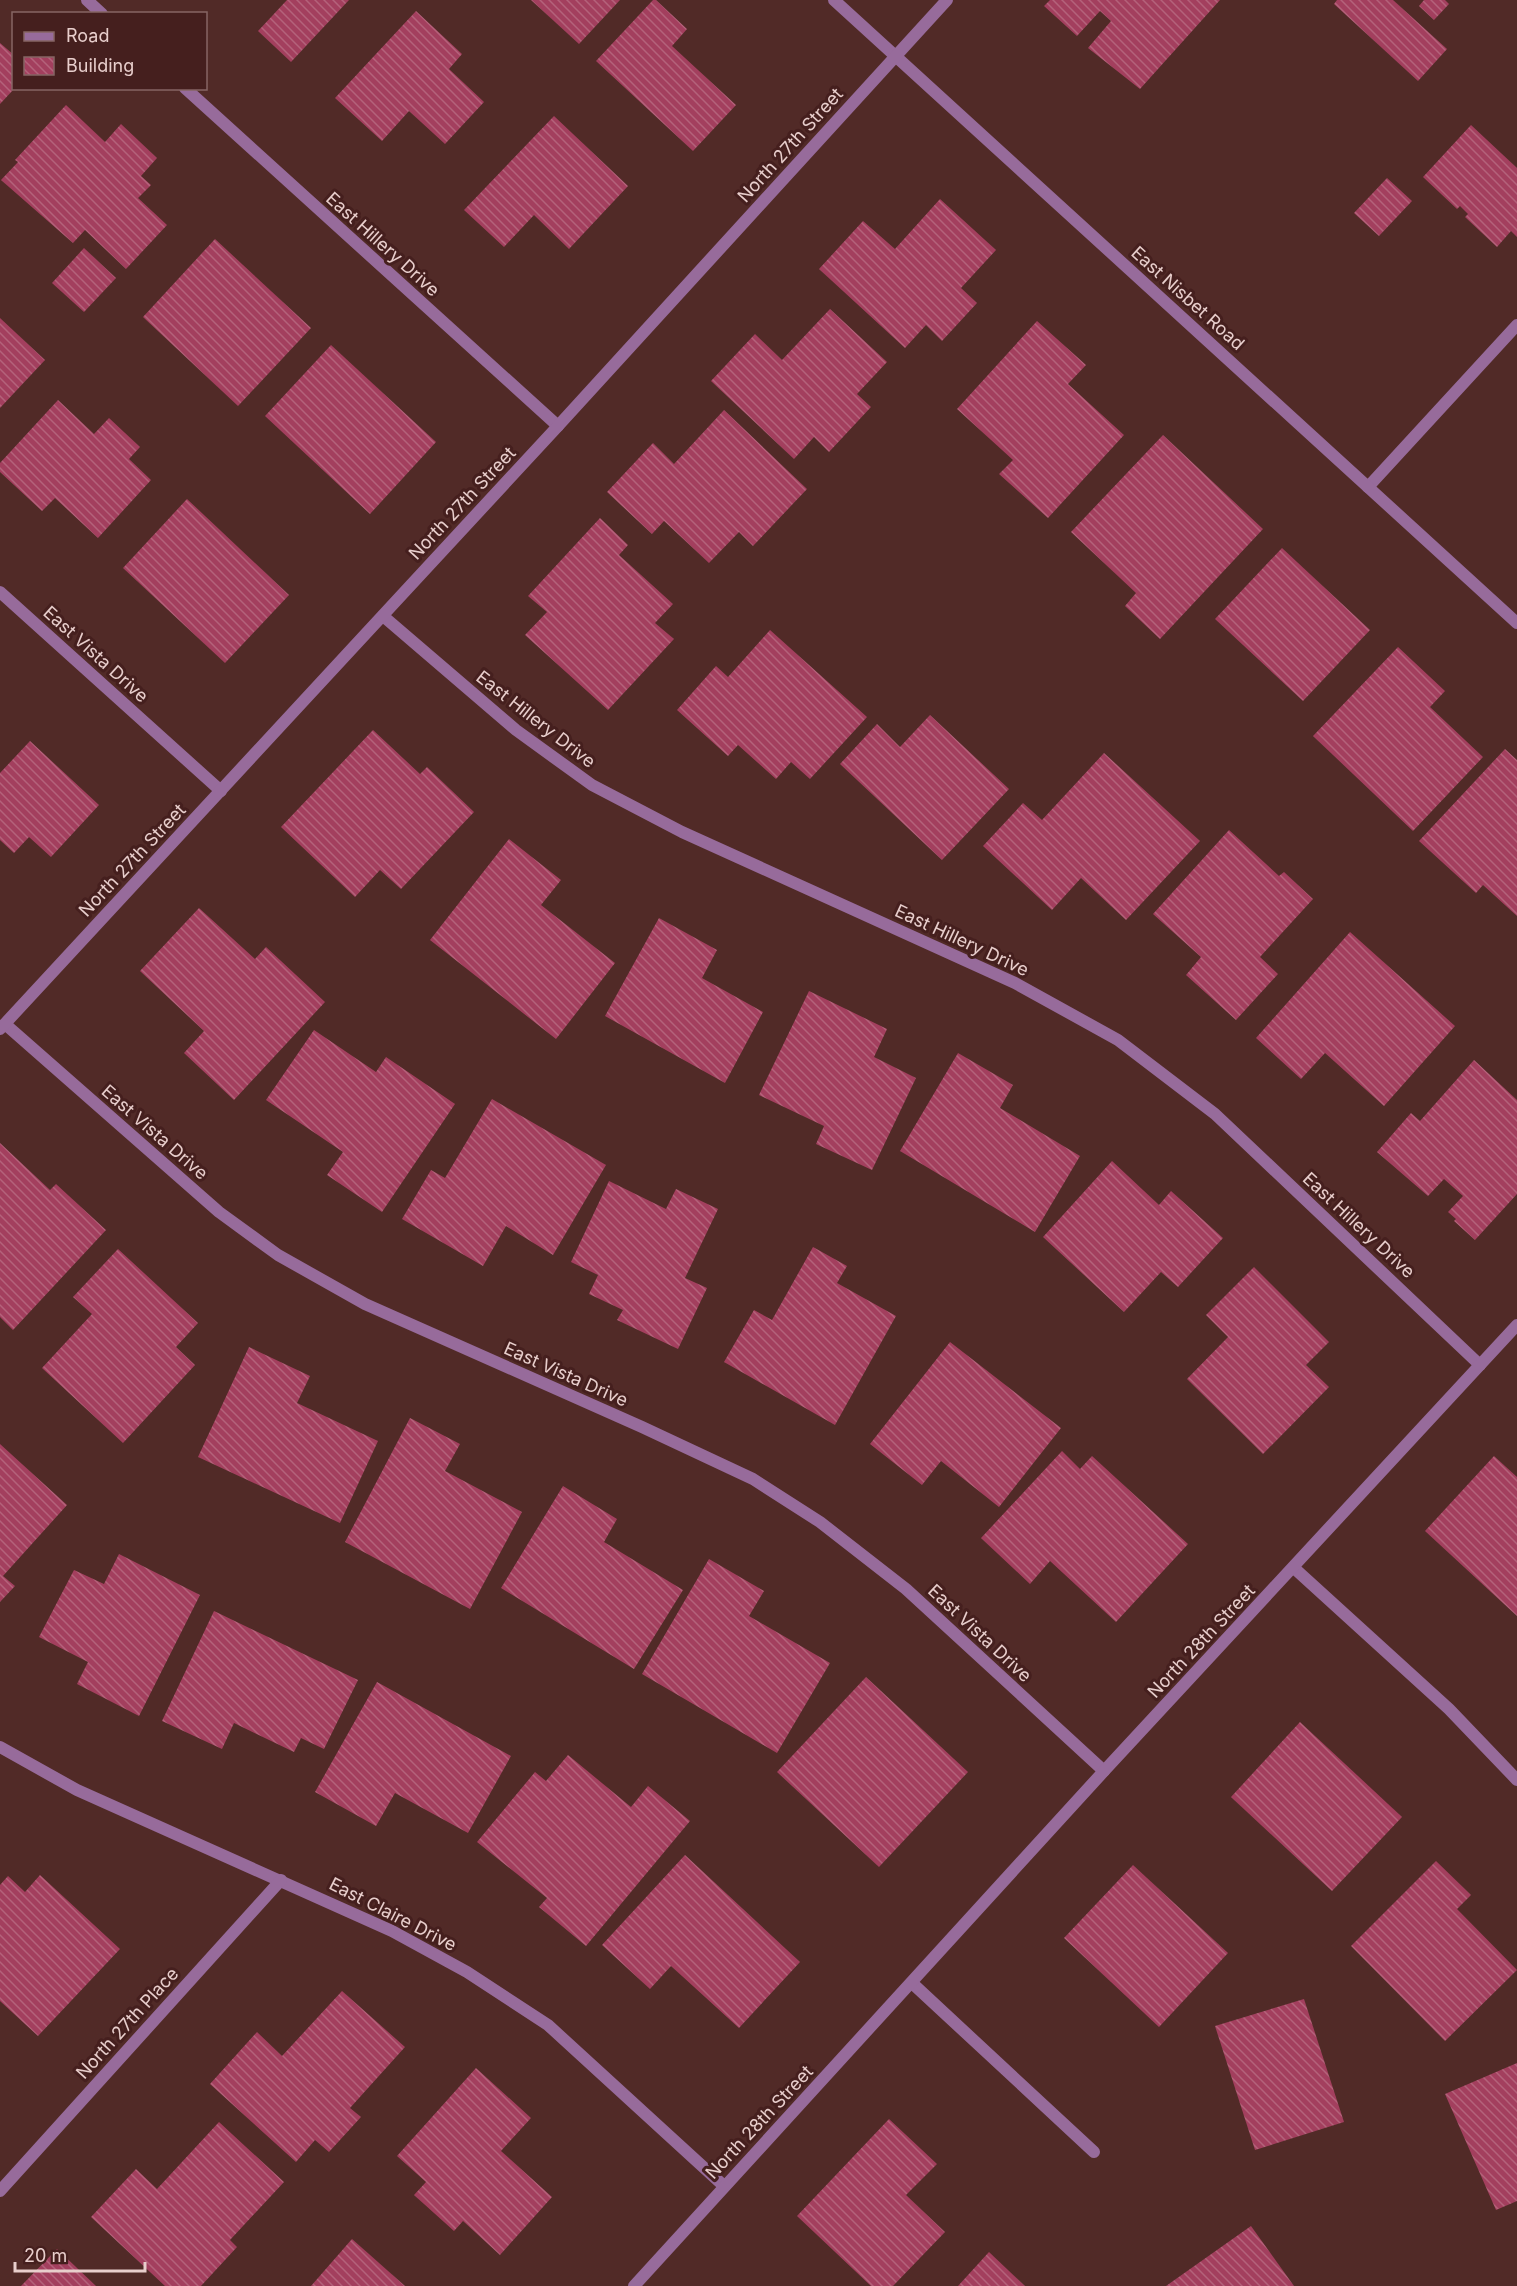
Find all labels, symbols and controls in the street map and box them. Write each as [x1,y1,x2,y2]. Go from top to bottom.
legend [12,12,207,90]
text: Road [66,25,109,46]
text: Building [66,55,134,76]
street label: North 27th Street [733,83,847,206]
street label: East Hillery Drive [322,188,444,300]
street label: East Nisbet Road [1127,242,1249,354]
street label: North 27th Street [404,442,520,564]
street label: East Vista Drive [39,602,153,706]
street label: East Hillery Drive [472,666,600,772]
street label: North 27th Street [74,799,190,921]
street label: East Hillery Drive [892,900,1032,980]
street label: East Vista Drive [98,1080,212,1184]
street label: East Hillery Drive [1299,1168,1419,1282]
street label: East Vista Drive [501,1337,631,1411]
street label: East Vista Drive [924,1580,1036,1686]
street label: North 28th Street [1143,1580,1259,1702]
street label: East Claire Drive [326,1873,460,1955]
street label: North 27th Place [72,1963,182,2083]
street label: North 28th Street [701,2061,817,2183]
scale bar [15,2235,146,2273]
text: 20 m [24,2245,67,2266]

